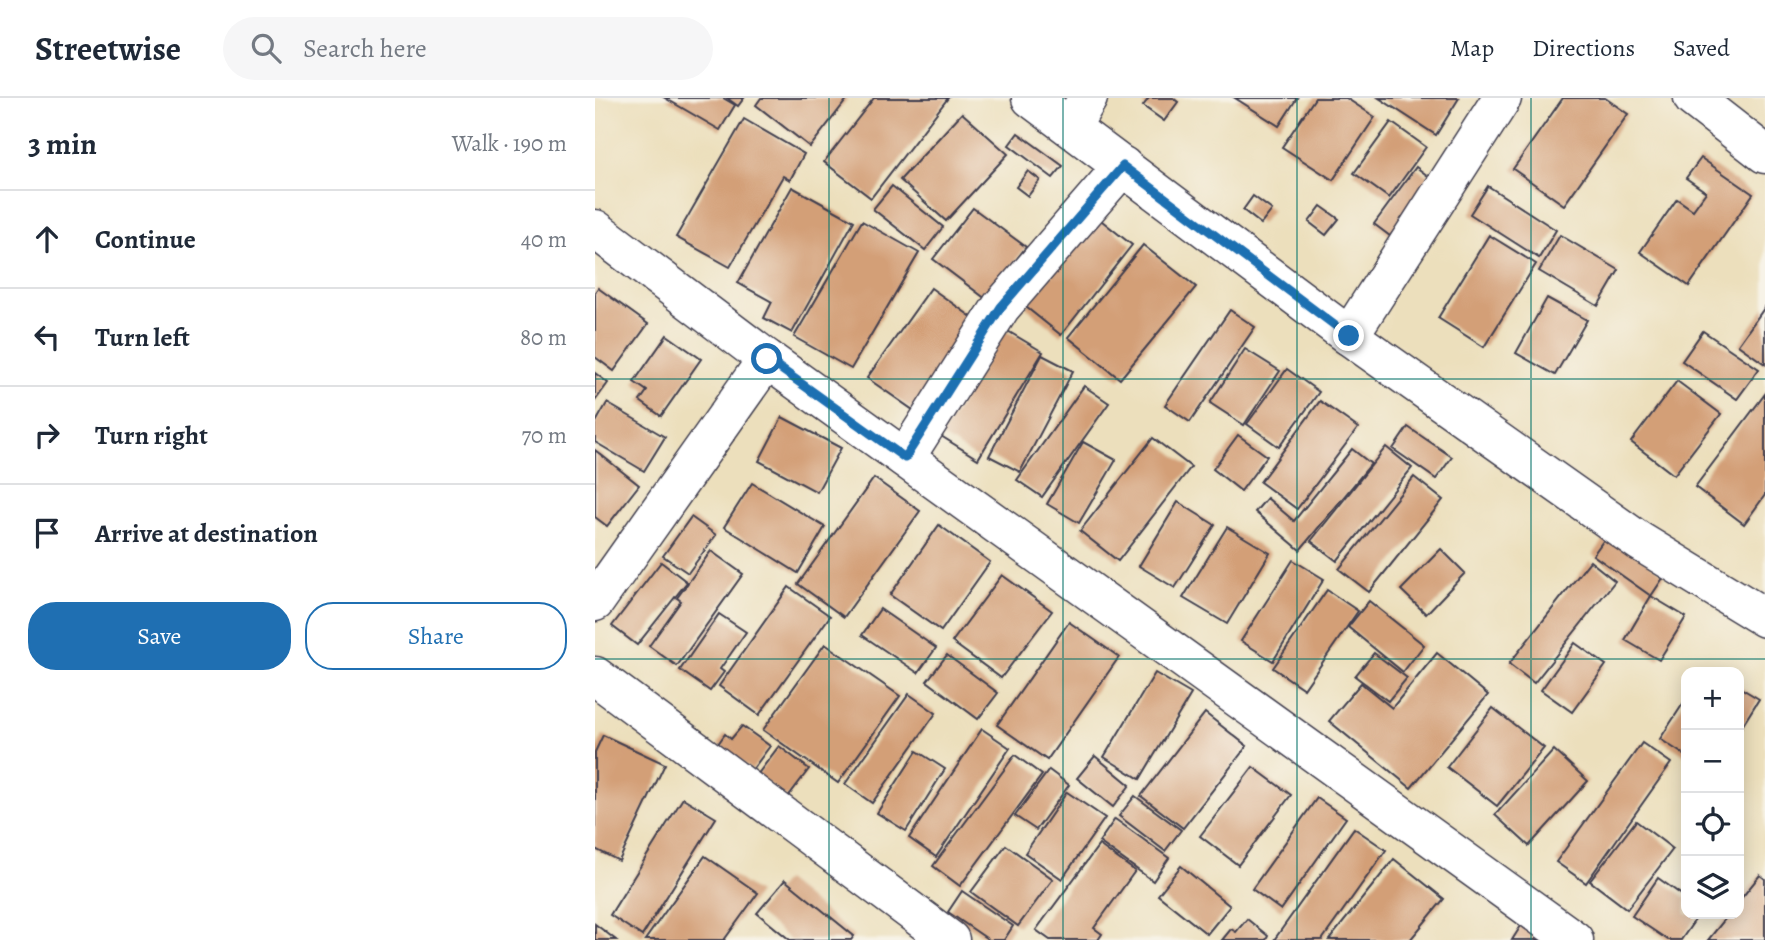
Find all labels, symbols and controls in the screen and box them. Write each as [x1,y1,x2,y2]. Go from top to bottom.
search box [223,17,713,80]
text: Streetwise [35,26,181,71]
icon: search [247,29,285,67]
text: Search here [303,31,427,66]
text: Map [1450,32,1494,64]
text: Directions [1532,32,1635,64]
text: Saved [1673,32,1730,64]
text: 3 min [28,124,97,164]
text: Walk · 190 m [452,128,567,159]
icon: ahead [28,220,66,258]
text: Continue [95,222,196,257]
text: 40 m [521,224,567,255]
icon: left [28,318,66,356]
text: Turn left [95,320,190,355]
route end [1333,320,1364,351]
text: 80 m [520,322,567,353]
route start [751,343,782,374]
icon: right [28,416,66,454]
text: Turn right [95,418,208,453]
text: 70 m [521,420,567,451]
icon: arrive [28,514,66,552]
text: Arrive at destination [95,516,318,551]
button: Save [28,602,291,670]
button: Share [305,602,567,670]
map controls [1681,667,1744,919]
button: + [1681,667,1744,730]
button: − [1681,730,1744,793]
button: locate [1681,793,1744,856]
button: layers [1681,856,1744,919]

